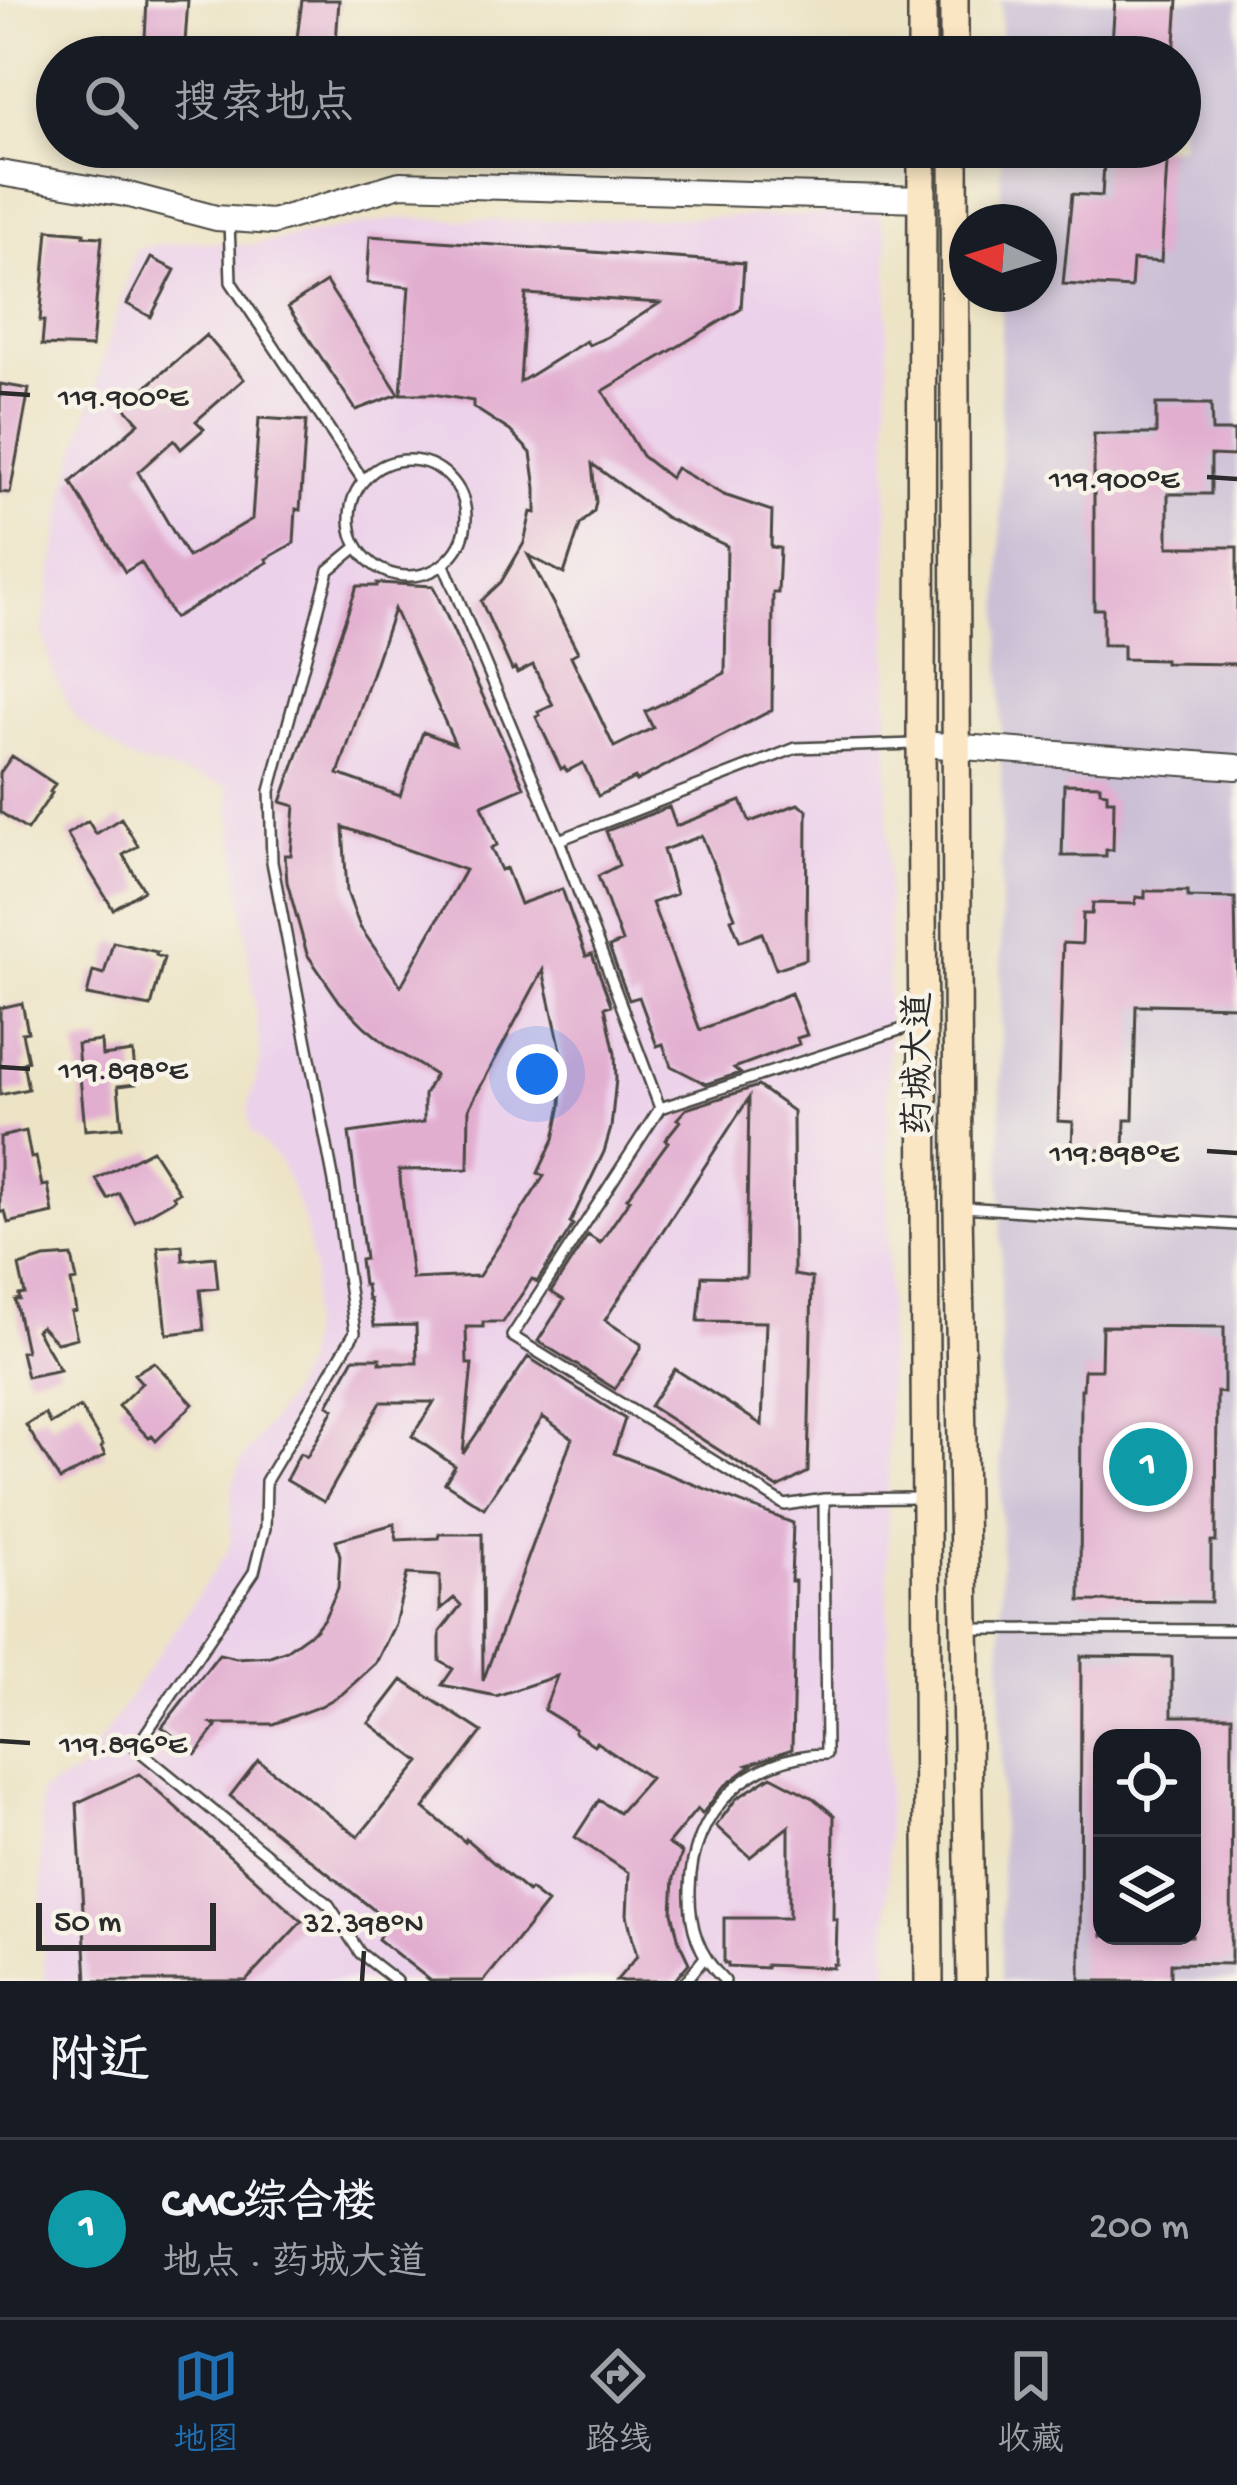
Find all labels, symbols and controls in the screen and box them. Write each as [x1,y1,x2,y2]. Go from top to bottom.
search box [36,36,1201,168]
icon: search [78,69,144,135]
text: 搜索地点 [174,81,354,134]
north arrow [949,204,1057,312]
text: 119.900°E [57,383,189,418]
text: 119.900°E [1048,465,1180,500]
street label: 药城大道 [898,992,943,1136]
your location [507,1044,567,1104]
text: 119.898°E [58,1056,189,1091]
text: 119.898°E [1049,1139,1180,1174]
pin: 1 [1109,1422,1187,1512]
map controls [1093,1729,1201,1945]
button: locate [1093,1729,1201,1837]
text: 119.896°E [58,1730,188,1765]
button: layers [1093,1837,1201,1945]
scale bar [36,1897,216,1950]
text: 50 m [54,1905,121,1943]
text: 32.398°N [303,1909,424,1944]
text: 附近 [48,2036,150,2096]
text: CMC综合楼 [162,2180,377,2233]
text: 1 [79,2206,95,2252]
text: 200 m [1089,2206,1189,2252]
text: 地点 · 药城大道 [162,2243,427,2289]
tab: 地图 [173,2343,239,2462]
tab: 路线 [585,2343,651,2462]
tab: 收藏 [998,2343,1064,2462]

